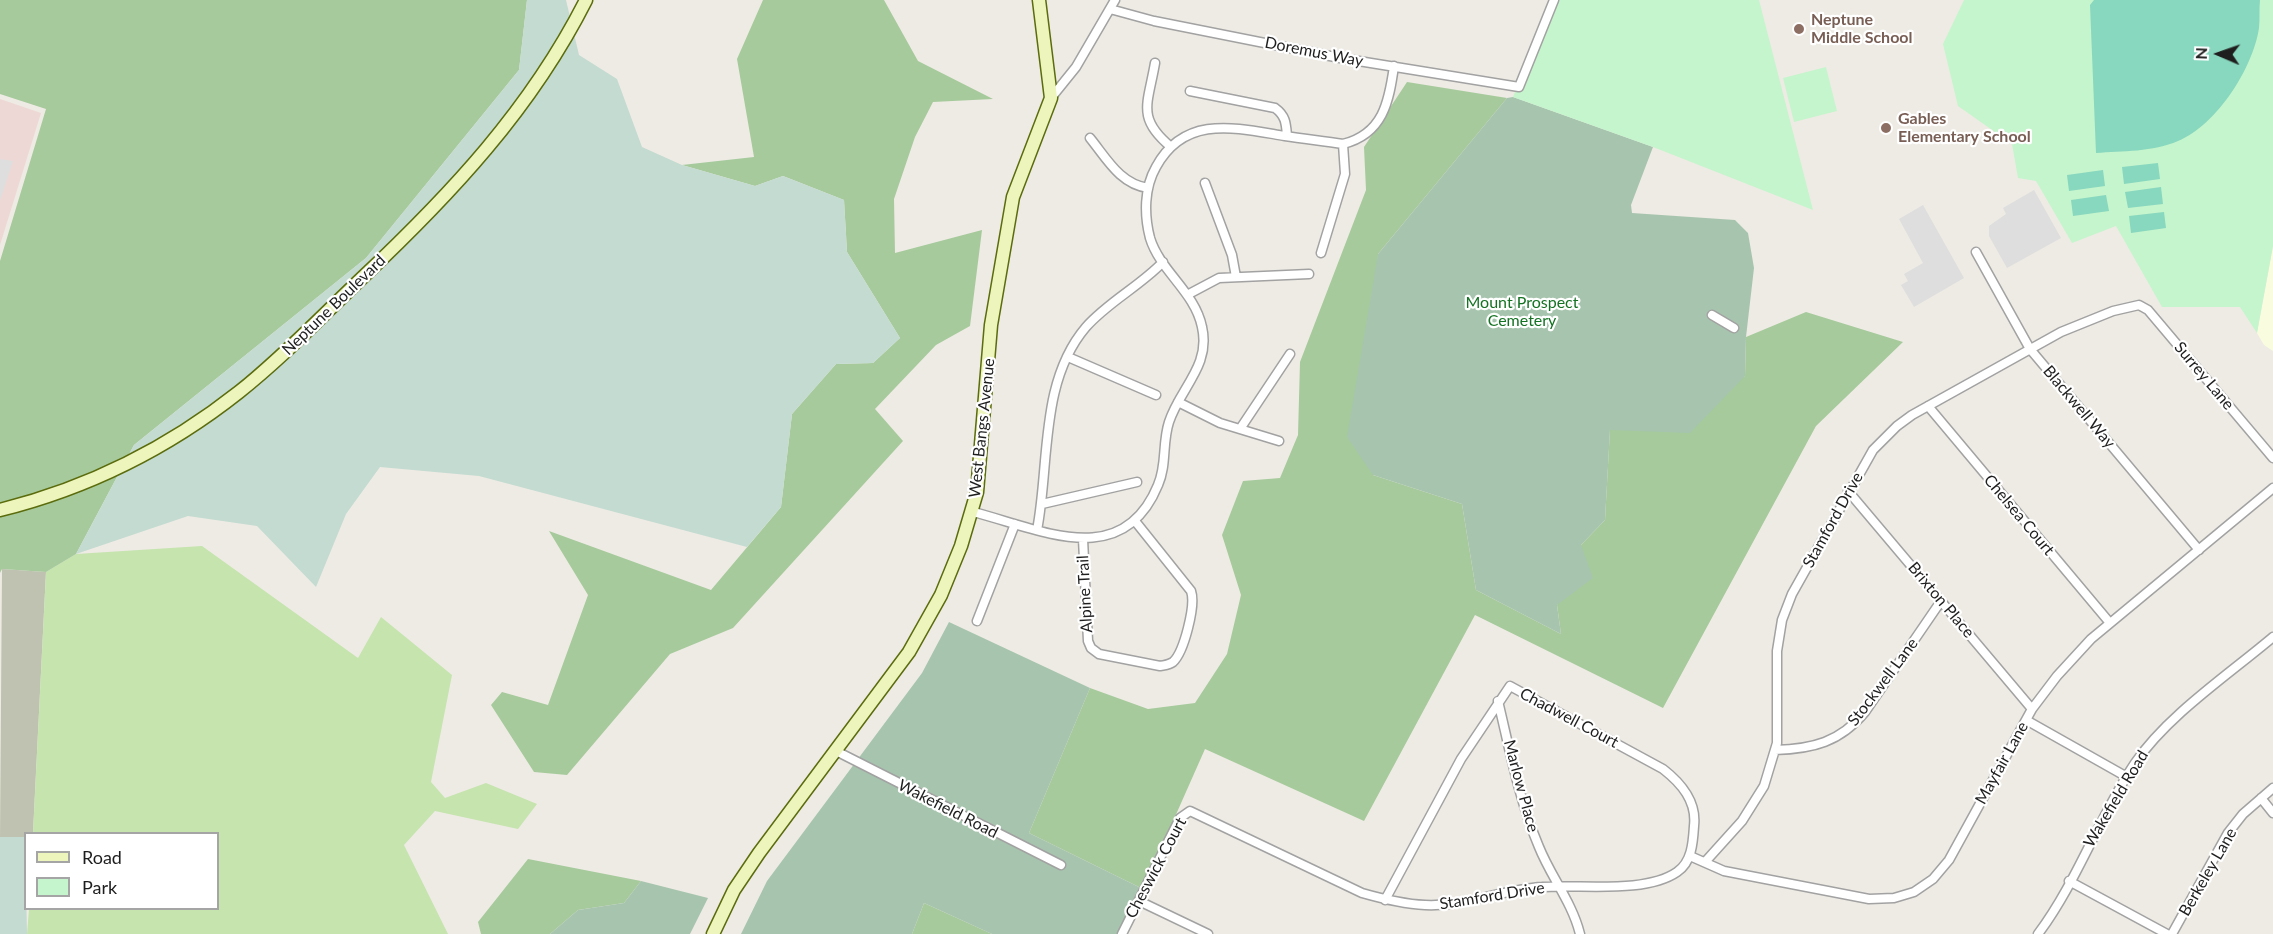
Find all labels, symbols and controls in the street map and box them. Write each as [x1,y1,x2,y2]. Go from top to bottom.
place label: Neptune Middle School [1811,10,1912,48]
marker: Neptune Middle School [1792,22,1806,36]
north arrow [2189,24,2249,84]
street label: Doremus Way [1263,33,1365,71]
text: N [2191,47,2210,60]
place label: Gables Elementary School [1898,109,2031,147]
marker: Gables Elementary School [1879,121,1893,135]
street label: Neptune Boulevard [278,251,390,359]
park label: Mount Prospect Cemetery [1466,293,1578,331]
street label: Surrey Lane [2170,338,2238,414]
street label: West Bangs Avenue [965,357,999,499]
street label: Blackwell Way [2039,362,2119,452]
street label: Stamford Drive [1799,469,1867,571]
street label: Chelsea Court [1980,471,2058,559]
street label: Alpine Trail [1073,555,1097,633]
street label: Brixton Place [1904,558,1978,642]
street label: Stockwell Lane [1844,634,1922,730]
street label: Chadwell Court [1516,684,1622,752]
street label: Mayfair Lane [1971,718,2033,808]
street label: Marlow Place [1499,738,1543,834]
street label: Wakefield Road [2080,747,2152,851]
street label: Wakefield Road [895,776,1001,842]
street label: Cheswick Court [1121,814,1191,922]
street label: Berkeley Lane [2175,825,2241,919]
legend [24,832,219,910]
text: Road [82,846,122,868]
text: Park [82,876,117,898]
street label: Stamford Drive [1438,878,1546,914]

